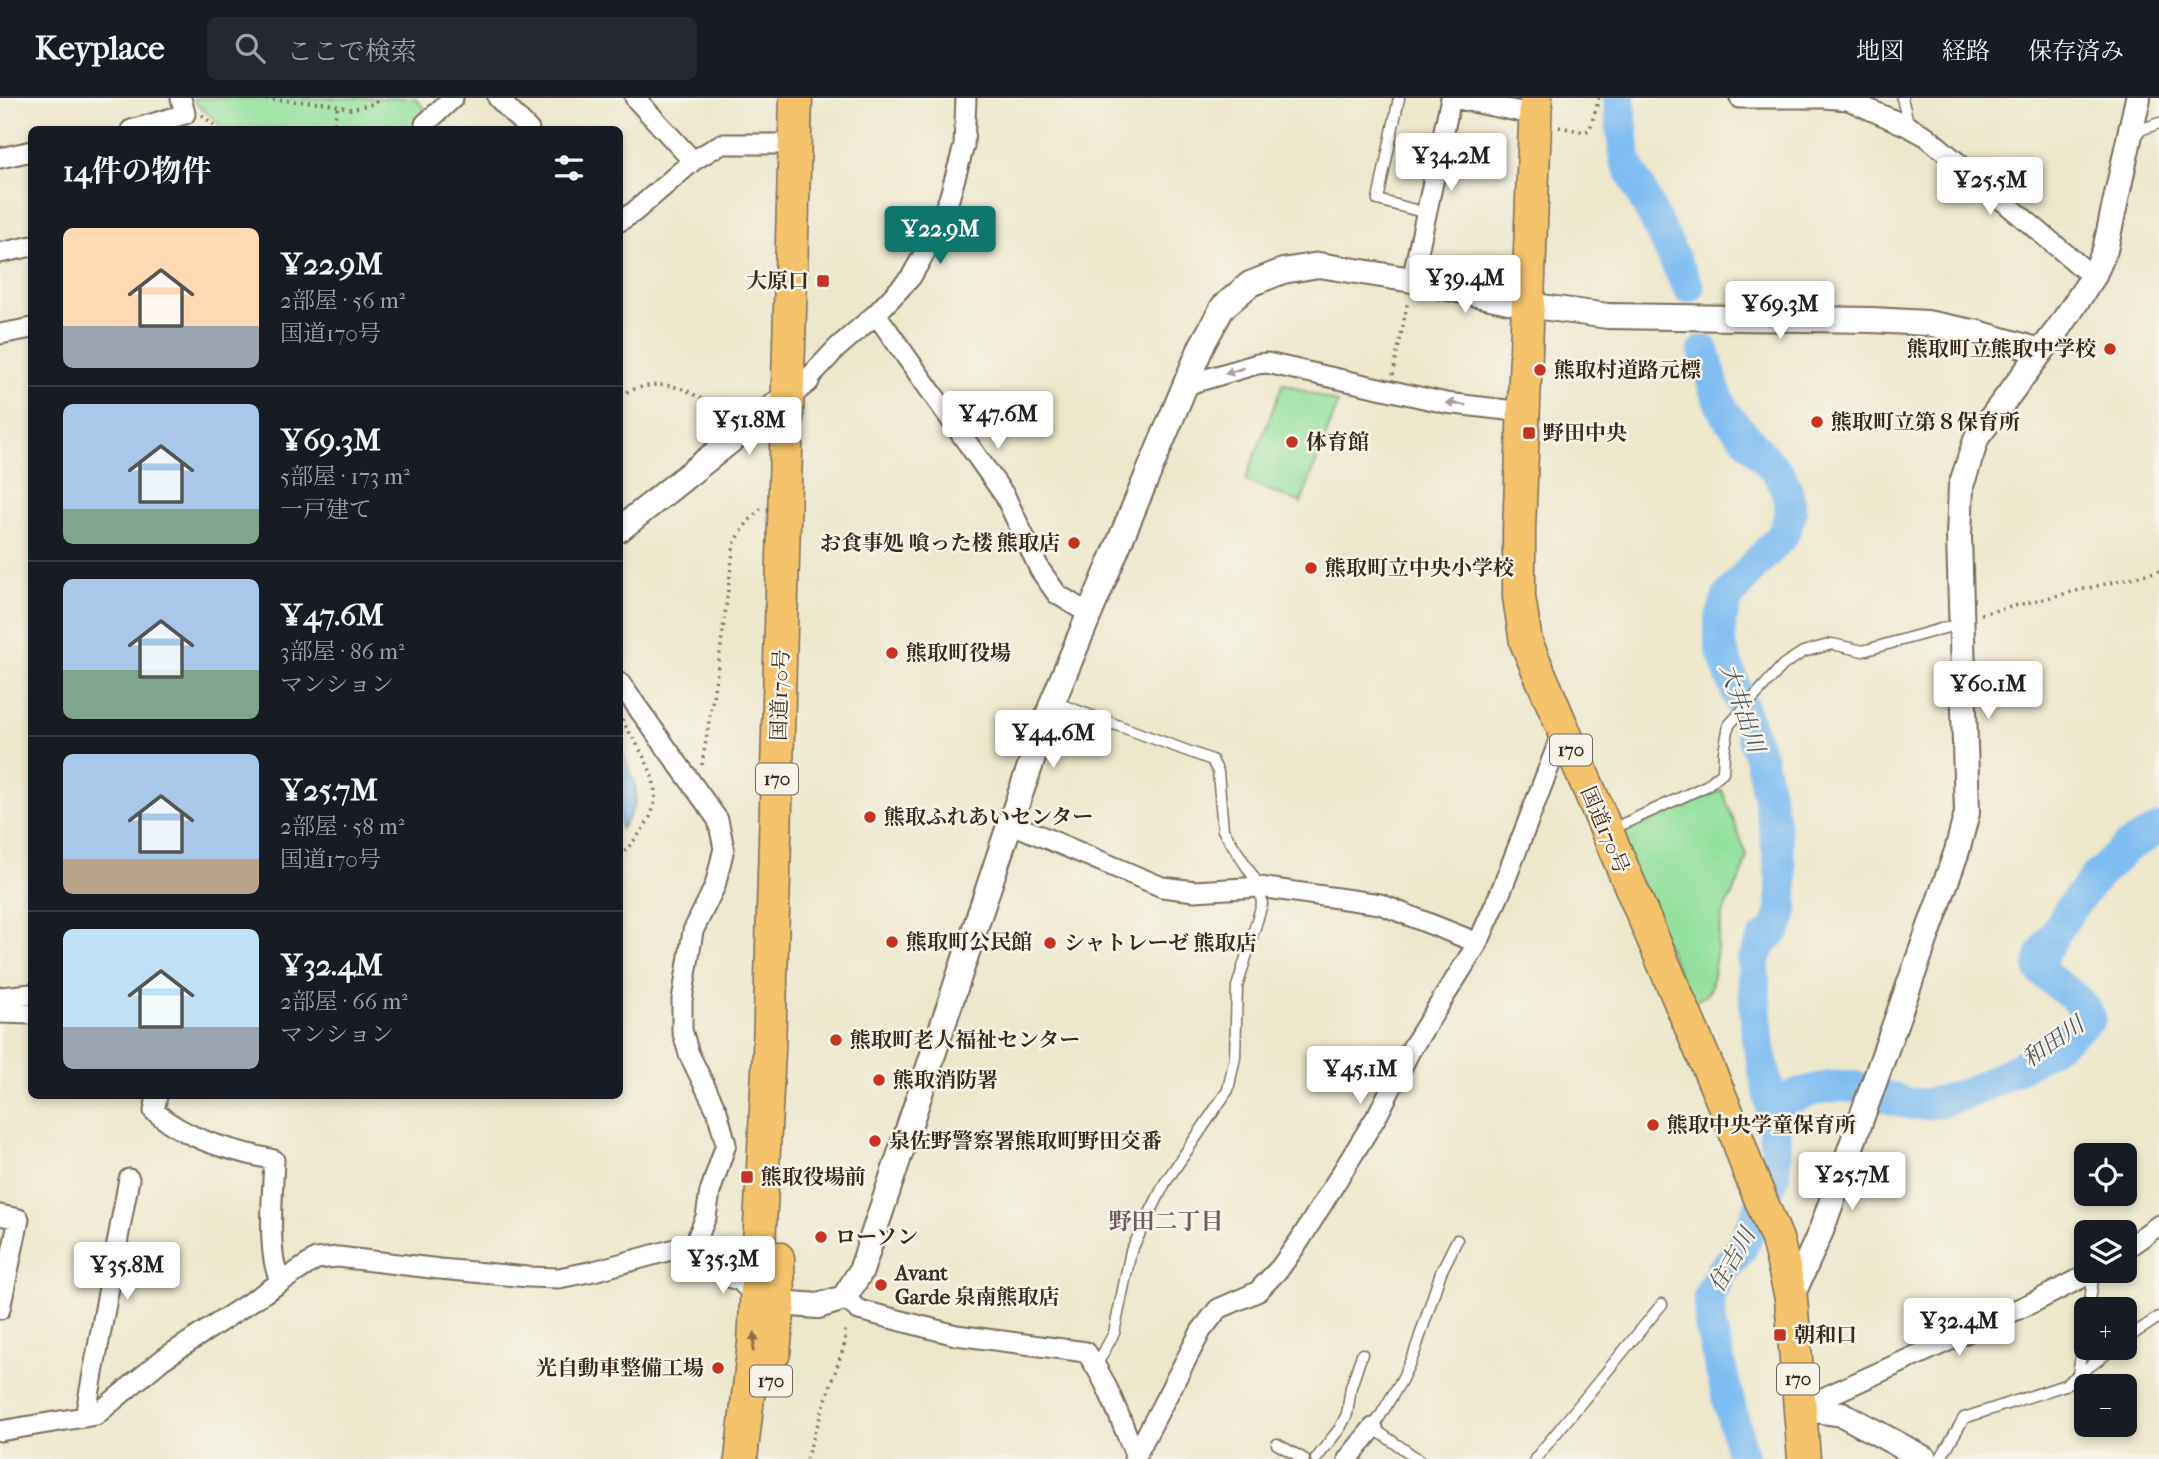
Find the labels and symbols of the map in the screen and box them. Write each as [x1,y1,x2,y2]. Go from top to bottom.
pin: ¥34.2M [1394,134,1508,193]
pin: ¥25.5M [1933,158,2047,217]
pin: ¥22.9M [883,206,997,266]
pin: ¥39.4M [1408,256,1522,315]
place label: 大原口 [746,269,809,293]
marker: 大原口 [815,273,831,289]
pin: ¥69.3M [1723,282,1837,341]
place label: 熊取町立熊取中学校 [1907,337,2096,361]
marker: 熊取町立熊取中学校 [2102,341,2118,357]
place label: 熊取村道路元標 [1554,358,1701,382]
marker: 熊取村道路元標 [1532,362,1548,378]
one-way arrow [1223,366,1244,376]
pin: ¥47.6M [941,392,1055,451]
pin: ¥51.8M [692,398,806,457]
one-way arrow [1445,398,1467,409]
place label: 熊取町立第８保育所 [1831,410,2020,434]
marker: 熊取町立第８保育所 [1809,414,1825,430]
place label: 野田中央 [1543,421,1627,445]
marker: 野田中央 [1521,425,1537,441]
place label: 体育館 [1306,430,1369,454]
marker: 体育館 [1284,434,1300,450]
place label: お食事処 喰った楼 熊取店 [820,531,1060,555]
marker: お食事処 喰った楼 熊取店 [1066,535,1082,551]
place label: 熊取町立中央小学校 [1325,556,1514,580]
marker: 熊取町立中央小学校 [1303,560,1319,576]
place label: 熊取町役場 [906,641,1011,665]
marker: 熊取町役場 [884,645,900,661]
street label: 国道170号 [766,649,794,741]
water label: 大井出川 [1714,660,1771,759]
pin: ¥60.1M [1931,662,2045,721]
pin: ¥44.6M [996,710,1110,770]
road number: 170 [1550,734,1592,765]
road number: 170 [756,764,798,794]
street label: 国道170号 [1576,783,1634,877]
place label: 熊取ふれあいセンター [884,805,1093,829]
marker: 熊取ふれあいセンター [862,809,878,825]
place label: 熊取町公民館 [906,930,1032,954]
place label: シャトレーゼ 熊取店 [1064,931,1257,955]
marker: 熊取町公民館 [884,934,900,950]
marker: シャトレーゼ 熊取店 [1042,935,1058,951]
water label: 和田川 [2017,1009,2091,1073]
place label: 熊取町老人福祉センター [850,1028,1080,1052]
marker: 熊取町老人福祉センター [828,1032,844,1048]
pin: ¥45.1M [1303,1046,1417,1106]
place label: 熊取消防署 [893,1068,998,1092]
marker: 熊取消防署 [871,1072,887,1088]
place label: 熊取中央学童保育所 [1667,1113,1856,1137]
marker: 熊取中央学童保育所 [1645,1117,1661,1133]
place label: 泉佐野警察署熊取町野田交番 [889,1129,1162,1153]
marker: 泉佐野警察署熊取町野田交番 [867,1133,883,1149]
pin: ¥25.7M [1795,1152,1909,1212]
place label: 熊取役場前 [761,1165,866,1189]
marker: 熊取役場前 [739,1169,755,1185]
district label: 野田二丁目 [1109,1208,1224,1235]
water label: 住吉川 [1703,1221,1762,1297]
place label: ローソン [835,1225,918,1249]
marker: ローソン [813,1229,829,1245]
pin: ¥35.3M [666,1236,780,1296]
pin: ¥35.8M [70,1242,184,1302]
place label: Avant Garde 泉南熊取店 [893,1261,1060,1309]
marker: Avant Garde 泉南熊取店 [873,1277,889,1293]
pin: ¥32.4M [1902,1298,2016,1358]
place label: 朝和口 [1794,1323,1857,1347]
marker: 朝和口 [1772,1327,1788,1343]
one-way arrow [749,1331,760,1353]
place label: 光自動車整備工場 [536,1356,704,1380]
marker: 光自動車整備工場 [710,1360,726,1376]
road number: 170 [1777,1364,1819,1394]
road number: 170 [750,1366,792,1396]

